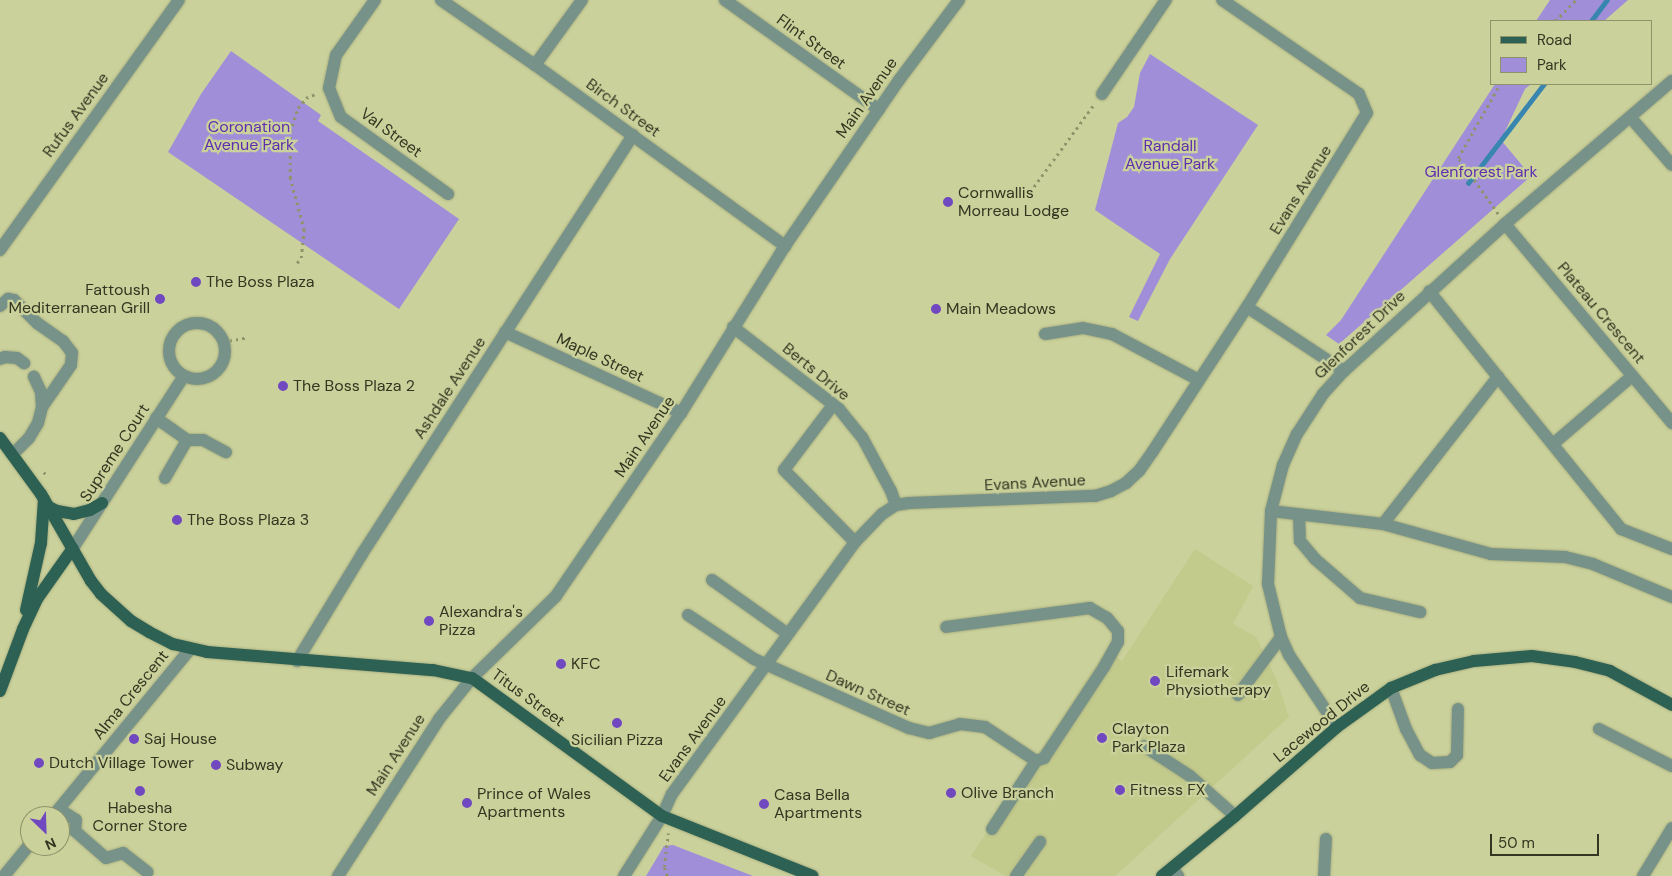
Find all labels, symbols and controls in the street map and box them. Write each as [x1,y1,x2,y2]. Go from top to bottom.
street label: Flint Street [773,10,849,74]
legend [1490,20,1652,85]
text: Road [1537,30,1572,50]
street label: Main Avenue [832,54,902,142]
text: Park [1537,55,1567,75]
street label: Rufus Avenue [39,69,113,161]
street label: Birch Street [582,75,664,141]
street label: Val Street [356,104,426,162]
park label: Coronation Avenue Park [204,117,294,155]
park label: Randall Avenue Park [1125,136,1215,174]
street label: Evans Avenue [1266,142,1336,238]
park label: Glenforest Park [1424,162,1538,182]
place label: Cornwallis Morreau Lodge [958,183,1069,221]
marker: Cornwallis Morreau Lodge [942,196,954,208]
street label: Plateau Crescent [1553,258,1649,368]
place label: The Boss Plaza [206,272,315,292]
marker: The Boss Plaza [190,276,202,288]
place label: Fattoush Mediterranean Grill [8,280,150,318]
street label: Glenforest Drive [1310,287,1410,383]
marker: Fattoush Mediterranean Grill [154,293,166,305]
place label: Main Meadows [946,299,1056,319]
marker: Main Meadows [930,303,942,315]
street label: Maple Street [553,329,647,387]
street label: Ashdale Avenue [410,333,490,443]
street label: Berts Drive [778,339,854,405]
place label: The Boss Plaza 2 [293,376,415,396]
marker: The Boss Plaza 2 [277,380,289,392]
street label: Main Avenue [611,393,679,481]
street label: Supreme Court [76,400,154,506]
street label: Evans Avenue [984,471,1086,495]
place label: The Boss Plaza 3 [187,510,309,530]
marker: The Boss Plaza 3 [171,514,183,526]
place label: Alexandra's Pizza [439,602,523,640]
marker: Alexandra's Pizza [423,615,435,627]
street label: Alma Crescent [89,646,173,744]
place label: KFC [571,654,600,674]
marker: KFC [555,658,567,670]
place label: Lifemark Physiotherapy [1166,662,1271,700]
street label: Titus Street [488,665,568,731]
street label: Dawn Street [823,666,913,720]
marker: Lifemark Physiotherapy [1148,674,1162,688]
street label: Lacewood Drive [1270,677,1374,767]
street label: Evans Avenue [655,692,731,786]
street label: Main Avenue [362,710,430,800]
marker: Sicilian Pizza [611,717,623,729]
place label: Clayton Park Plaza [1112,719,1185,757]
place label: Saj House [144,729,217,749]
place label: Sicilian Pizza [571,730,663,750]
marker: Clayton Park Plaza [1096,732,1108,744]
marker: Saj House [128,733,140,745]
place label: Dutch Village Tower [49,753,194,773]
place label: Subway [226,755,283,775]
marker: Dutch Village Tower [33,757,45,769]
marker: Subway [210,759,222,771]
place label: Fitness FX [1130,780,1205,800]
place label: Olive Branch [961,783,1054,803]
place label: Prince of Wales Apartments [477,784,591,822]
marker: Fitness FX [1114,784,1126,796]
marker: Habesha Corner Store [134,785,146,797]
place label: Casa Bella Apartments [774,785,862,823]
marker: Olive Branch [945,787,957,799]
marker: Prince of Wales Apartments [461,797,473,809]
place label: Habesha Corner Store [93,798,187,836]
marker: Casa Bella Apartments [758,798,770,810]
north arrow [20,806,70,856]
scale bar [1492,824,1601,856]
text: N [42,833,59,854]
text: 50 m [1498,833,1535,853]

